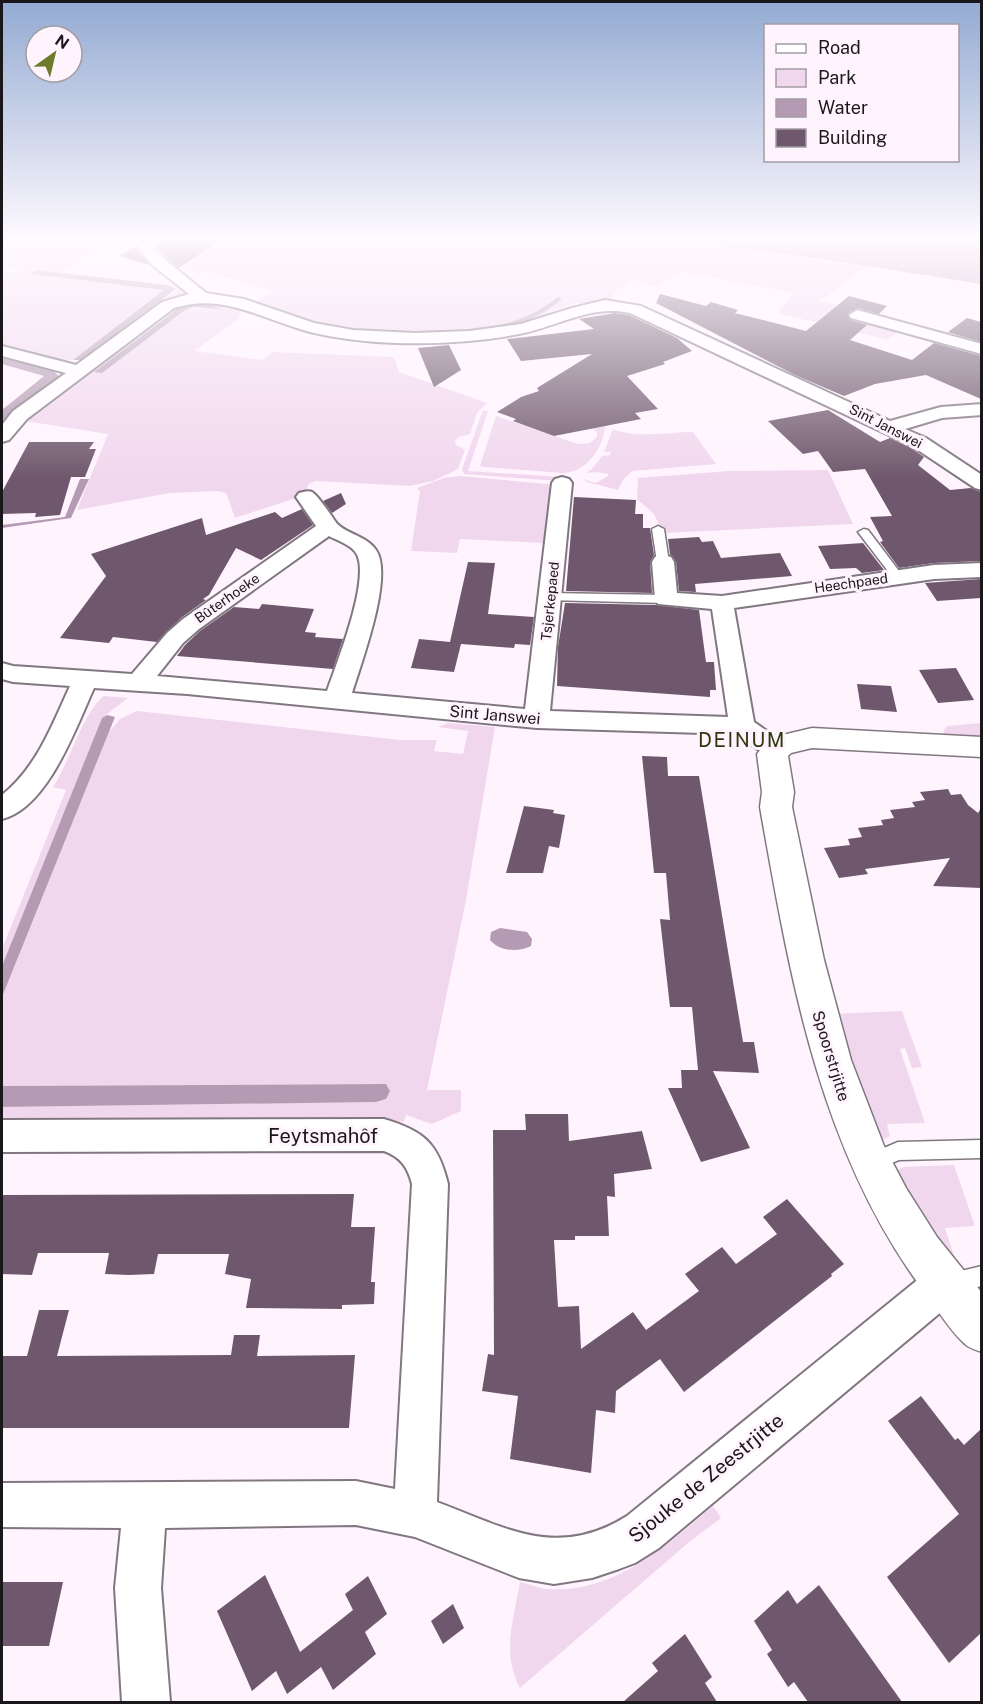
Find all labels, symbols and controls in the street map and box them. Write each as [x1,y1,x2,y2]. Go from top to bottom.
north arrow [24,24,84,84]
legend [764,24,959,162]
text: N [52,31,73,53]
text: Road [818,37,861,58]
text: Park [818,67,856,88]
text: Water [818,97,868,118]
text: Building [818,127,887,148]
street label: Sint Janswei [847,401,925,451]
street label: Tsjerkepaed [538,561,562,641]
street label: Bûterhoeke [191,570,263,626]
street label: Heechpaed [813,570,889,596]
street label: Sint Janswei [449,702,541,728]
district label: DEINUM [698,728,786,752]
street label: Spoorstrjitte [808,1008,854,1104]
street label: Feytsmahôf [268,1124,378,1148]
street label: Sjouke de Zeestrjitte [624,1408,788,1548]

